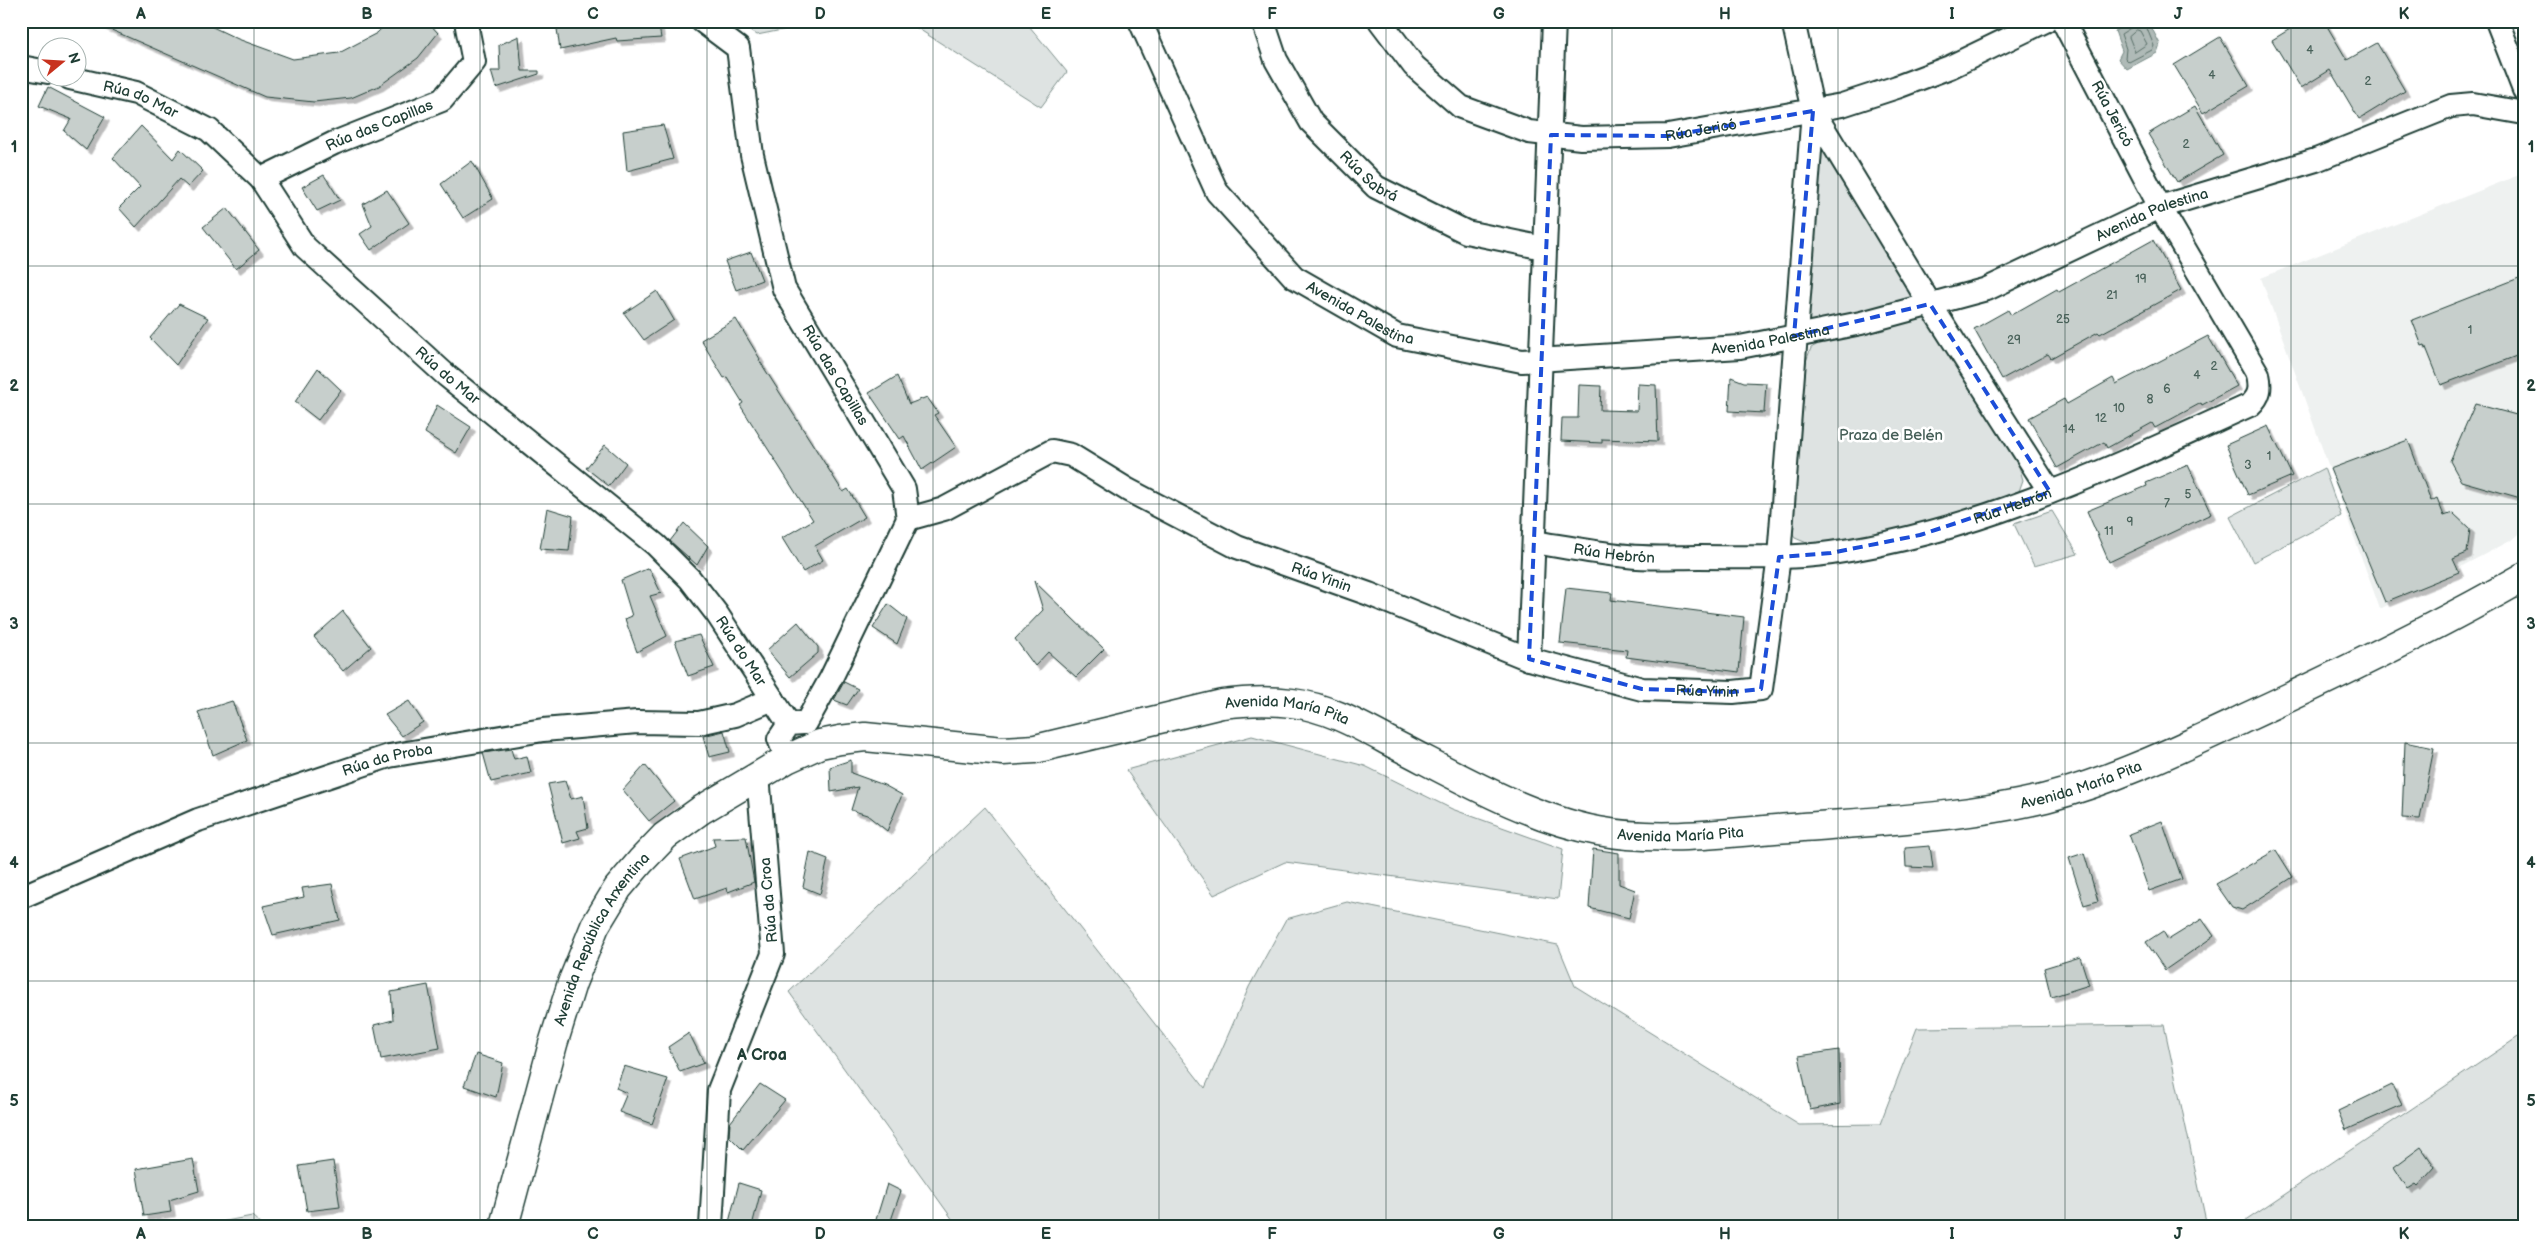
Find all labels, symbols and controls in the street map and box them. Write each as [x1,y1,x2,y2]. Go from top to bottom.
text: A [135,5,146,24]
text: B [361,5,373,24]
text: C [587,5,599,24]
text: D [814,5,826,24]
text: E [1041,5,1051,24]
text: F [1267,5,1277,24]
text: G [1493,5,1505,24]
text: H [1719,5,1731,24]
text: I [1949,5,1955,24]
text: J [2174,5,2183,24]
text: K [2399,5,2410,24]
north arrow [38,38,88,88]
house number: 4 [2306,43,2314,58]
text: N [64,51,84,66]
house number: 4 [2208,68,2216,83]
house number: 2 [2364,74,2372,89]
street label: Rúa do Mar [101,76,182,123]
street label: Rúa Jericó [2087,78,2137,150]
street label: Rúa das Capillas [322,95,436,155]
street label: Rúa Jericó [1663,114,1738,146]
house number: 2 [2182,137,2190,152]
text: 1 [11,138,17,157]
text: 1 [2528,138,2534,157]
street label: Rúa Sabrá [1336,147,1401,206]
street label: Avenida Palestina [2093,184,2210,246]
house number: 19 [2135,272,2147,287]
street label: Avenida Palestina [1303,277,1416,349]
house number: 21 [2106,288,2118,303]
house number: 25 [2056,312,2070,327]
street label: Avenida Palestina [1711,320,1831,358]
street label: Rúa das Capillas [798,321,873,429]
house number: 1 [2468,323,2472,338]
house number: 29 [2007,333,2021,348]
street label: Rúa do Mar [411,342,485,409]
house number: 2 [2210,359,2218,374]
house number: 4 [2193,368,2201,383]
text: 2 [9,377,19,396]
text: 2 [2526,377,2536,396]
house number: 6 [2163,382,2171,397]
house number: 8 [2147,392,2154,407]
house number: 10 [2113,401,2125,416]
house number: 12 [2095,411,2107,426]
house number: 14 [2063,422,2076,437]
park label: Praza de Belén [1839,426,1943,445]
house number: 1 [2267,449,2271,464]
house number: 3 [2244,458,2252,473]
street label: Rúa Hebrón [1971,483,2054,529]
house number: 5 [2185,487,2192,502]
house number: 7 [2164,496,2170,511]
house number: 9 [2127,515,2134,530]
house number: 11 [2104,524,2114,539]
street label: Rúa Hebrón [1572,539,1655,567]
street label: Rúa Yinin [1289,558,1354,597]
street label: Rúa do Mar [711,612,771,690]
text: 3 [9,615,19,634]
text: 3 [2526,615,2536,634]
street label: Rúa Yinin [1675,681,1739,702]
street label: Avenida María Pita [1224,692,1352,729]
street label: Rúa da Proba [340,739,434,781]
street label: Avenida María Pita [2019,756,2145,813]
street label: Avenida María Pita [1616,822,1745,846]
street label: Avenida República Arxentina [550,849,654,1028]
text: 4 [9,854,19,873]
text: 4 [2526,854,2536,873]
street label: Rúa da Croa [756,857,782,943]
district label: A Croa [736,1046,787,1065]
text: 5 [9,1092,19,1111]
text: 5 [2526,1092,2536,1111]
text: A [135,1225,146,1244]
text: B [361,1225,373,1244]
text: C [587,1225,599,1244]
text: D [814,1225,826,1244]
text: E [1041,1225,1051,1244]
text: F [1267,1225,1277,1244]
text: G [1493,1225,1505,1244]
text: H [1719,1225,1731,1244]
text: I [1949,1225,1955,1244]
text: J [2174,1225,2183,1244]
text: K [2399,1225,2410,1244]

